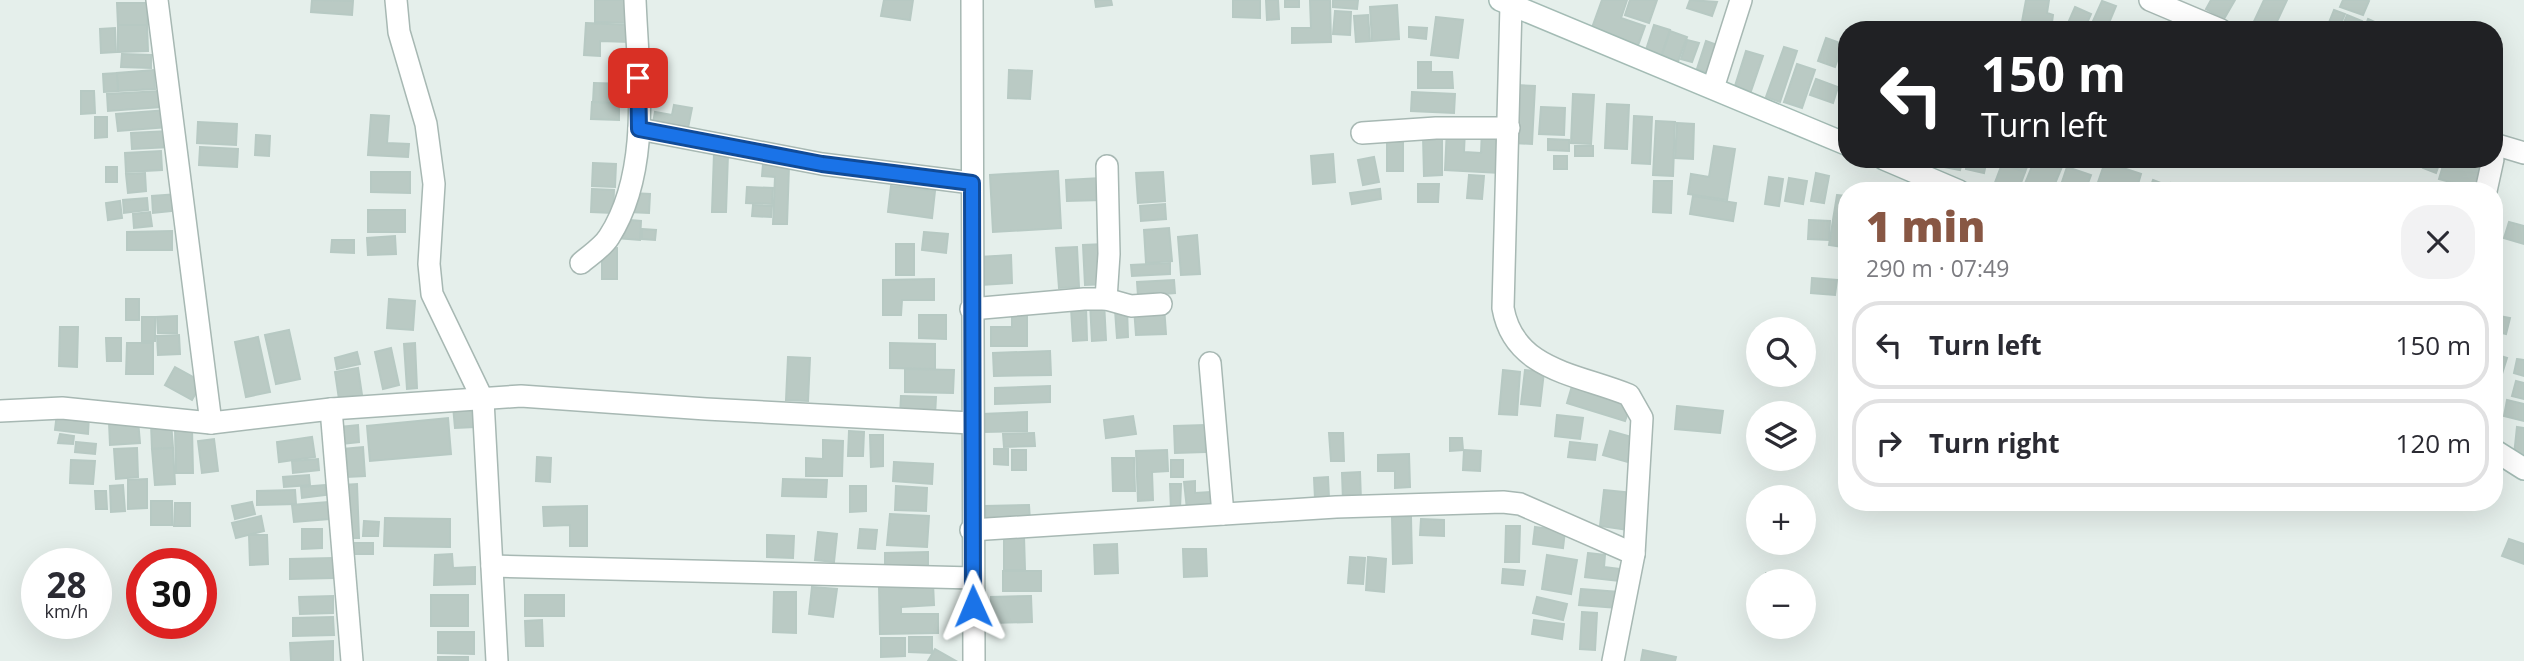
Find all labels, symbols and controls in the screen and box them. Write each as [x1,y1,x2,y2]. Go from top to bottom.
text: 150 m [1981,40,2126,106]
pin [608,48,668,108]
icon: left [1866,49,1957,140]
icon: arrive [619,59,657,97]
text: Turn left [1981,103,2107,146]
text: 1 min [1866,197,1985,254]
button: close [2401,205,2475,279]
text: 290 m · 07:49 [1866,252,2009,284]
map controls [1746,317,1816,639]
button: search [1746,317,1816,387]
icon: left [1870,326,1908,364]
text: Turn left [1929,327,2041,363]
text: 150 m [2396,327,2471,363]
button: layers [1746,401,1816,471]
icon: right [1870,424,1908,462]
text: Turn right [1929,425,2060,461]
text: 120 m [2396,425,2471,461]
button: + [1746,485,1816,555]
speed limit sign: 30 [126,548,217,639]
text: 28 [46,561,87,608]
position arrow [936,569,1010,643]
button: − [1746,569,1816,639]
text: km/h [45,599,88,623]

